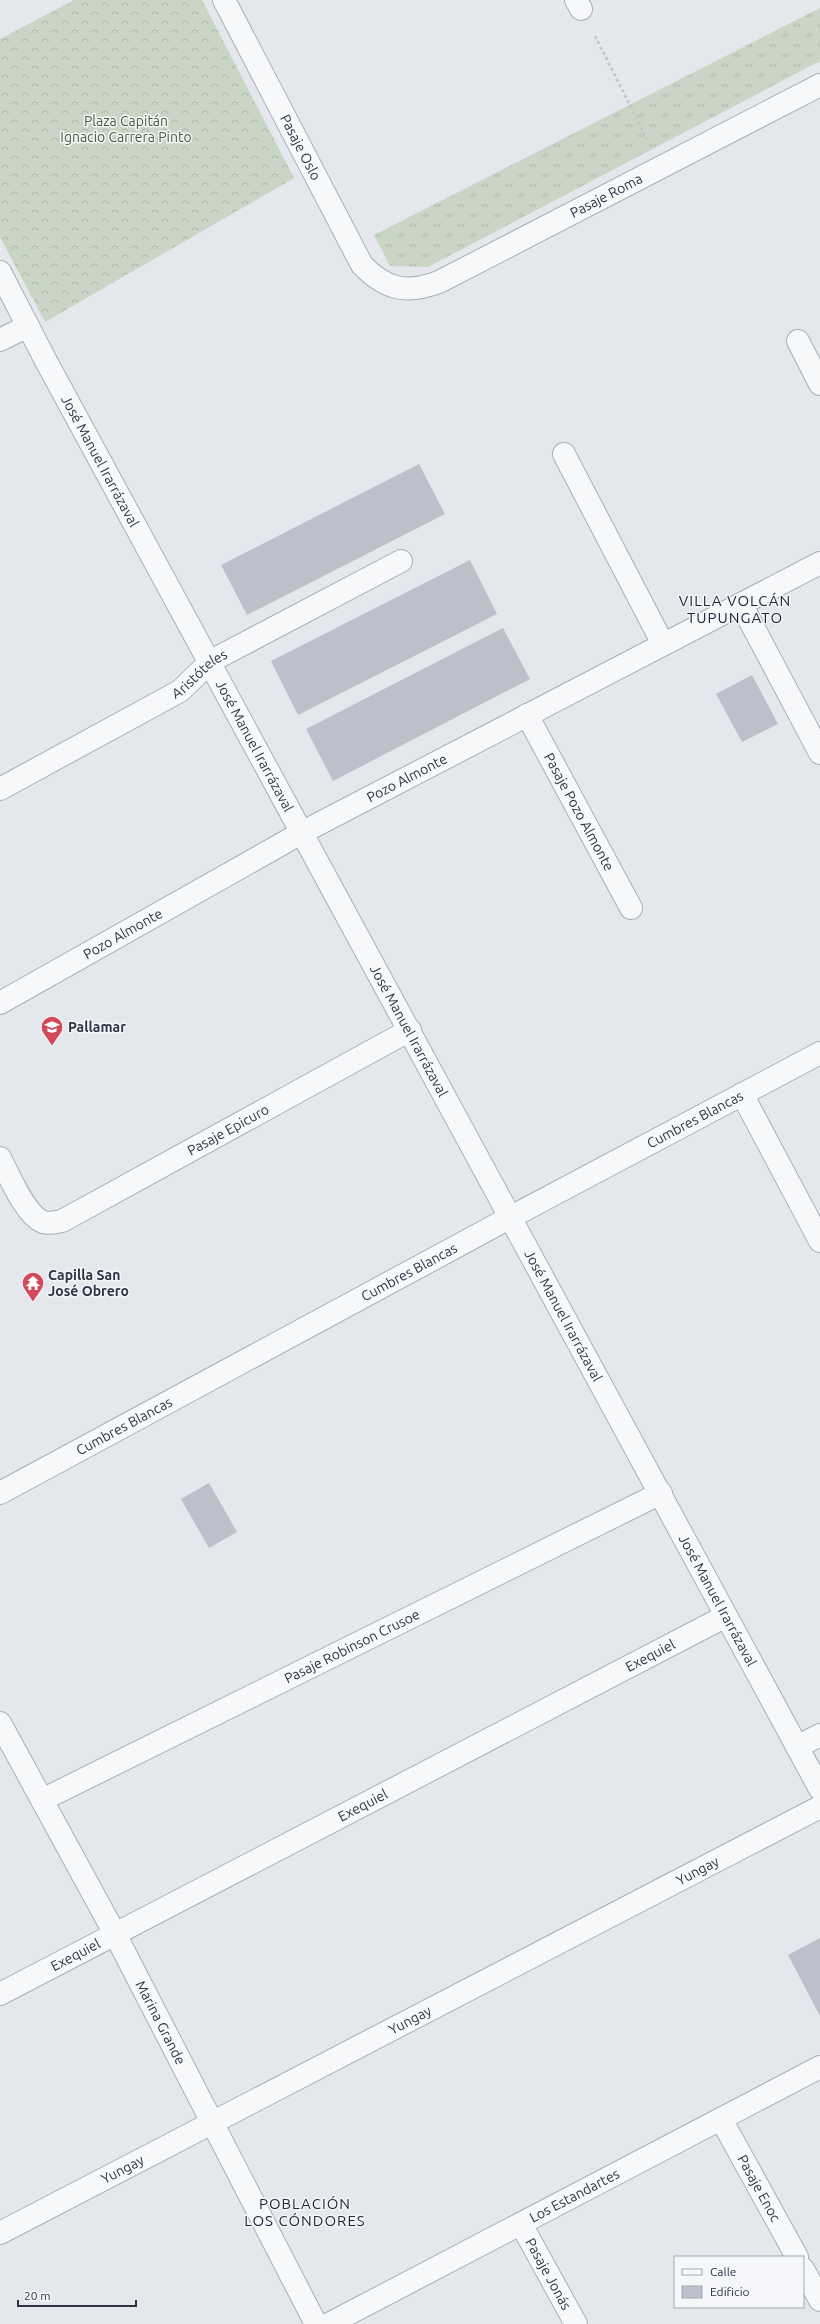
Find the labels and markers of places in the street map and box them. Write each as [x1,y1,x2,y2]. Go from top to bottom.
school or university icon: Pallamar [39,1014,65,1047]
place label: Pallamar [68,1019,126,1035]
place label: Capilla San José Obrero [48,1267,129,1299]
temple icon: Capilla San José Obrero [20,1270,46,1303]

